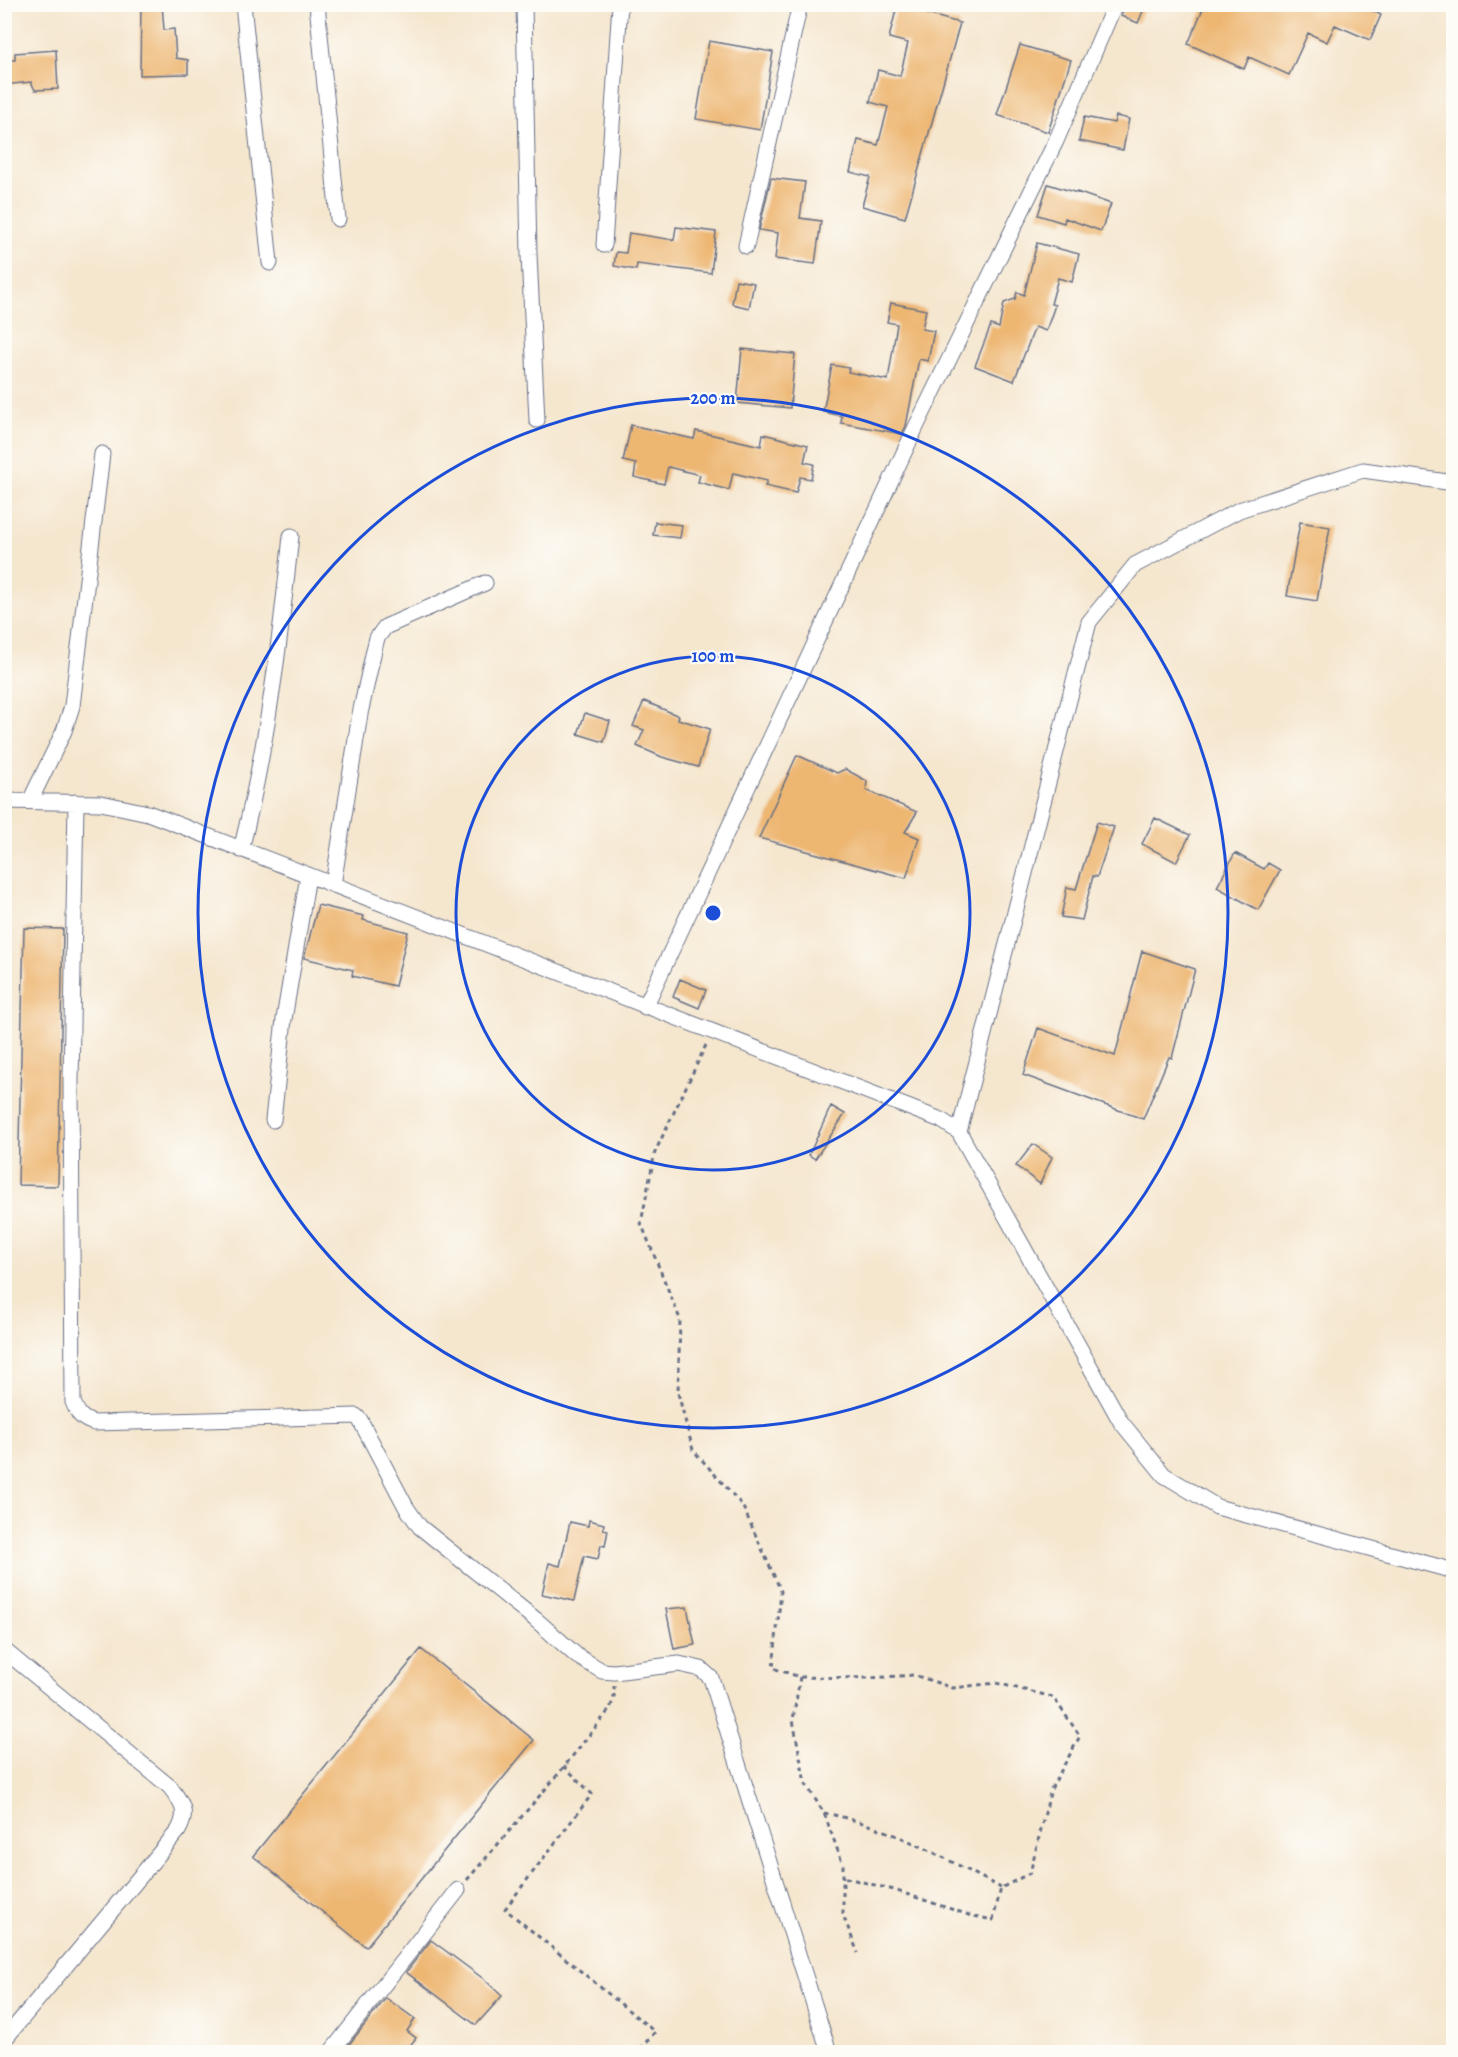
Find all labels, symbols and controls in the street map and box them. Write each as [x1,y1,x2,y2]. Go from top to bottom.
text: 200 m [690,386,736,410]
text: 100 m [692,644,734,668]
centre of rings [703,903,723,923]

